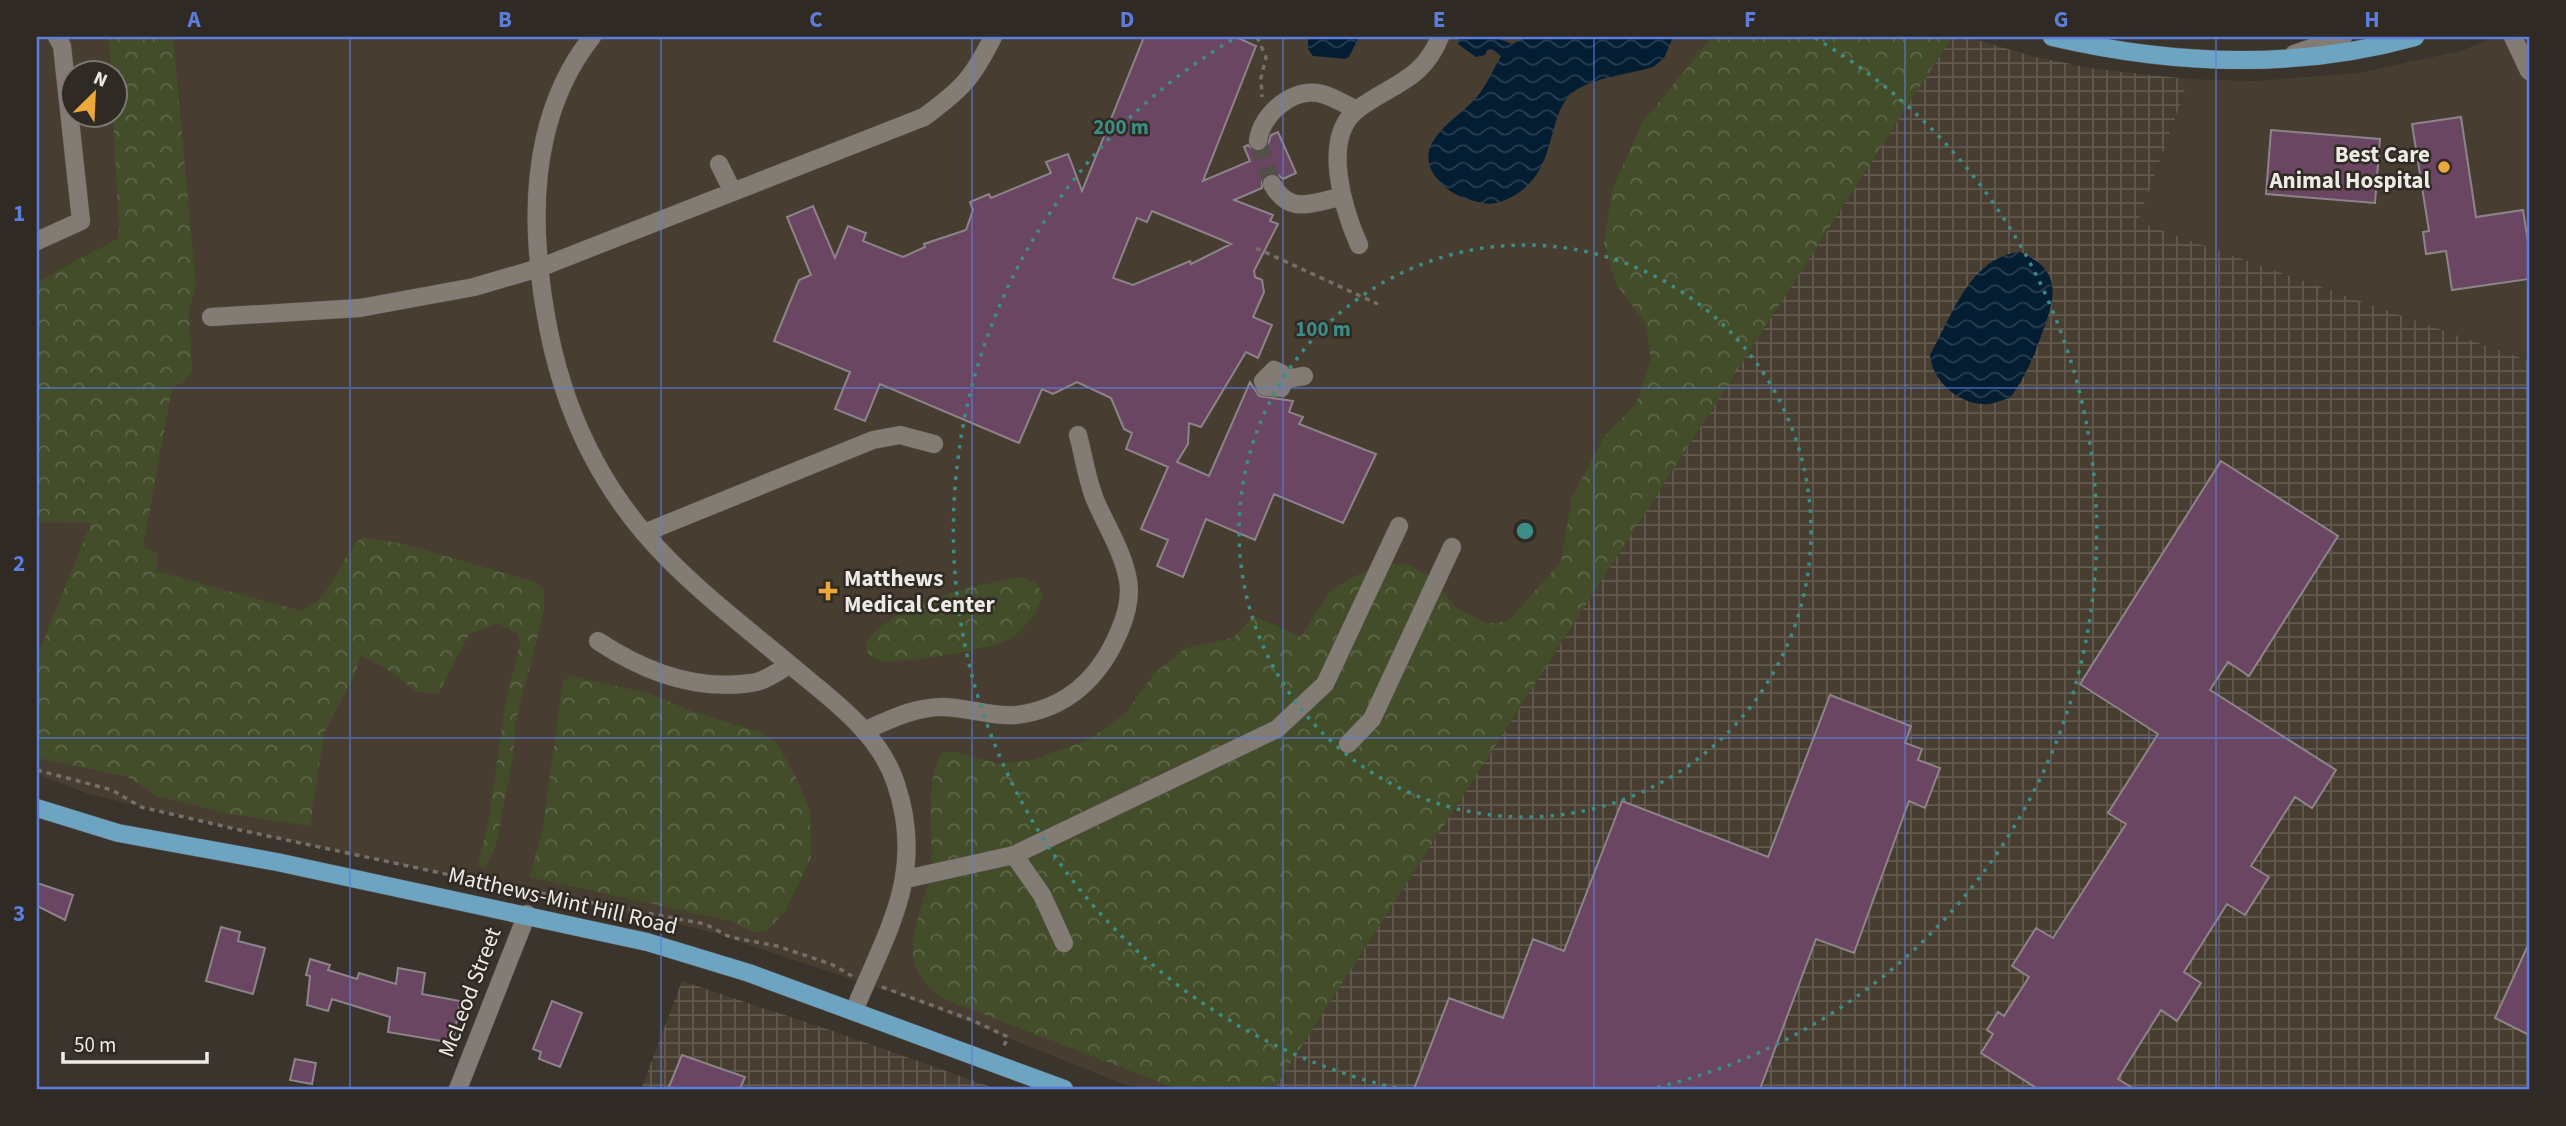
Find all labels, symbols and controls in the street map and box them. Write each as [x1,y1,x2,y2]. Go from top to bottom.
text: A [186,3,201,36]
text: B [498,3,512,36]
text: C [809,3,823,36]
text: D [1120,3,1134,36]
text: E [1433,3,1445,36]
text: F [1744,3,1756,36]
text: G [2054,3,2068,36]
text: H [2364,3,2380,36]
north arrow [60,60,130,130]
text: N [89,65,112,95]
text: 200 m [1093,112,1149,142]
place label: Best Care Animal Hospital [2268,138,2430,197]
marker: Best Care Animal Hospital [2436,159,2452,175]
text: 1 [13,197,25,230]
text: 100 m [1295,314,1351,344]
centre of rings [1513,519,1537,543]
text: 2 [13,547,25,580]
place label: Matthews Medical Center [844,562,996,621]
marker: Matthews Medical Center [818,581,838,601]
street label: Matthews-Mint Hill Road [445,858,681,943]
text: 3 [13,897,25,930]
street label: McLeod Street [430,922,509,1062]
scale bar [63,1021,206,1065]
text: 50 m [74,1030,116,1060]

